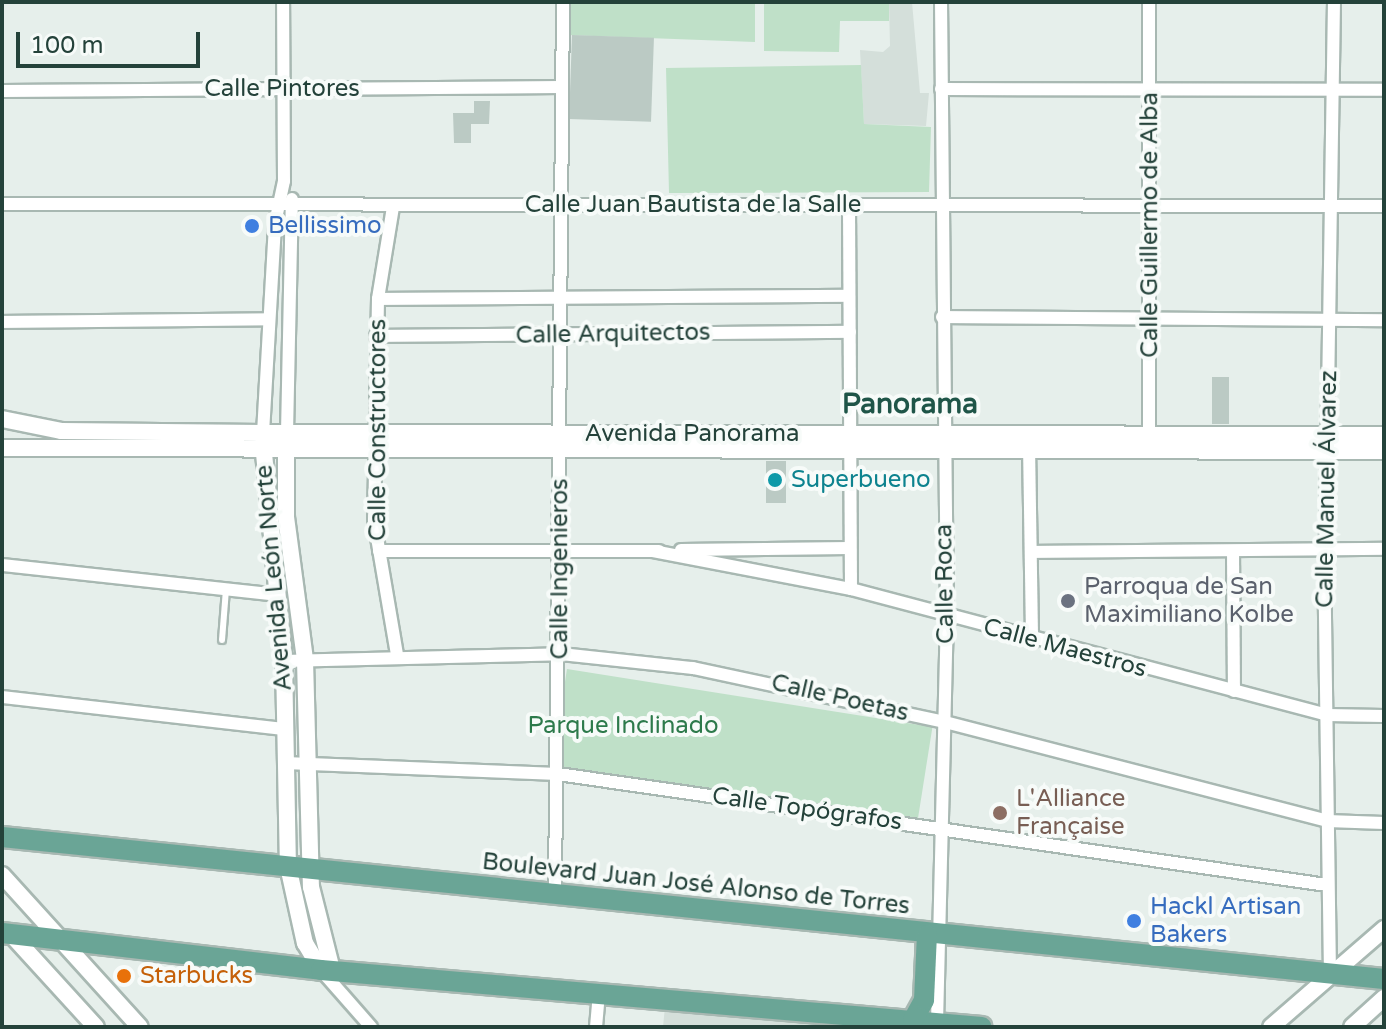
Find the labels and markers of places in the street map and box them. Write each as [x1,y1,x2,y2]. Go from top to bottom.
place label: Bellissimo [268,212,382,240]
marker: Bellissimo [243,217,261,235]
place label: Superbueno [791,466,931,494]
marker: Superbueno [766,471,784,489]
place label: Parroqua de San Maximiliano Kolbe [1084,573,1294,629]
marker: Parroqua de San Maximiliano Kolbe [1059,592,1077,610]
place label: L'Alliance Française [1016,785,1125,841]
marker: L'Alliance Française [991,804,1009,822]
place label: Hackl Artisan Bakers [1150,893,1301,949]
marker: Hackl Artisan Bakers [1125,912,1143,930]
place label: Starbucks [140,962,253,990]
marker: Starbucks [115,967,133,985]

